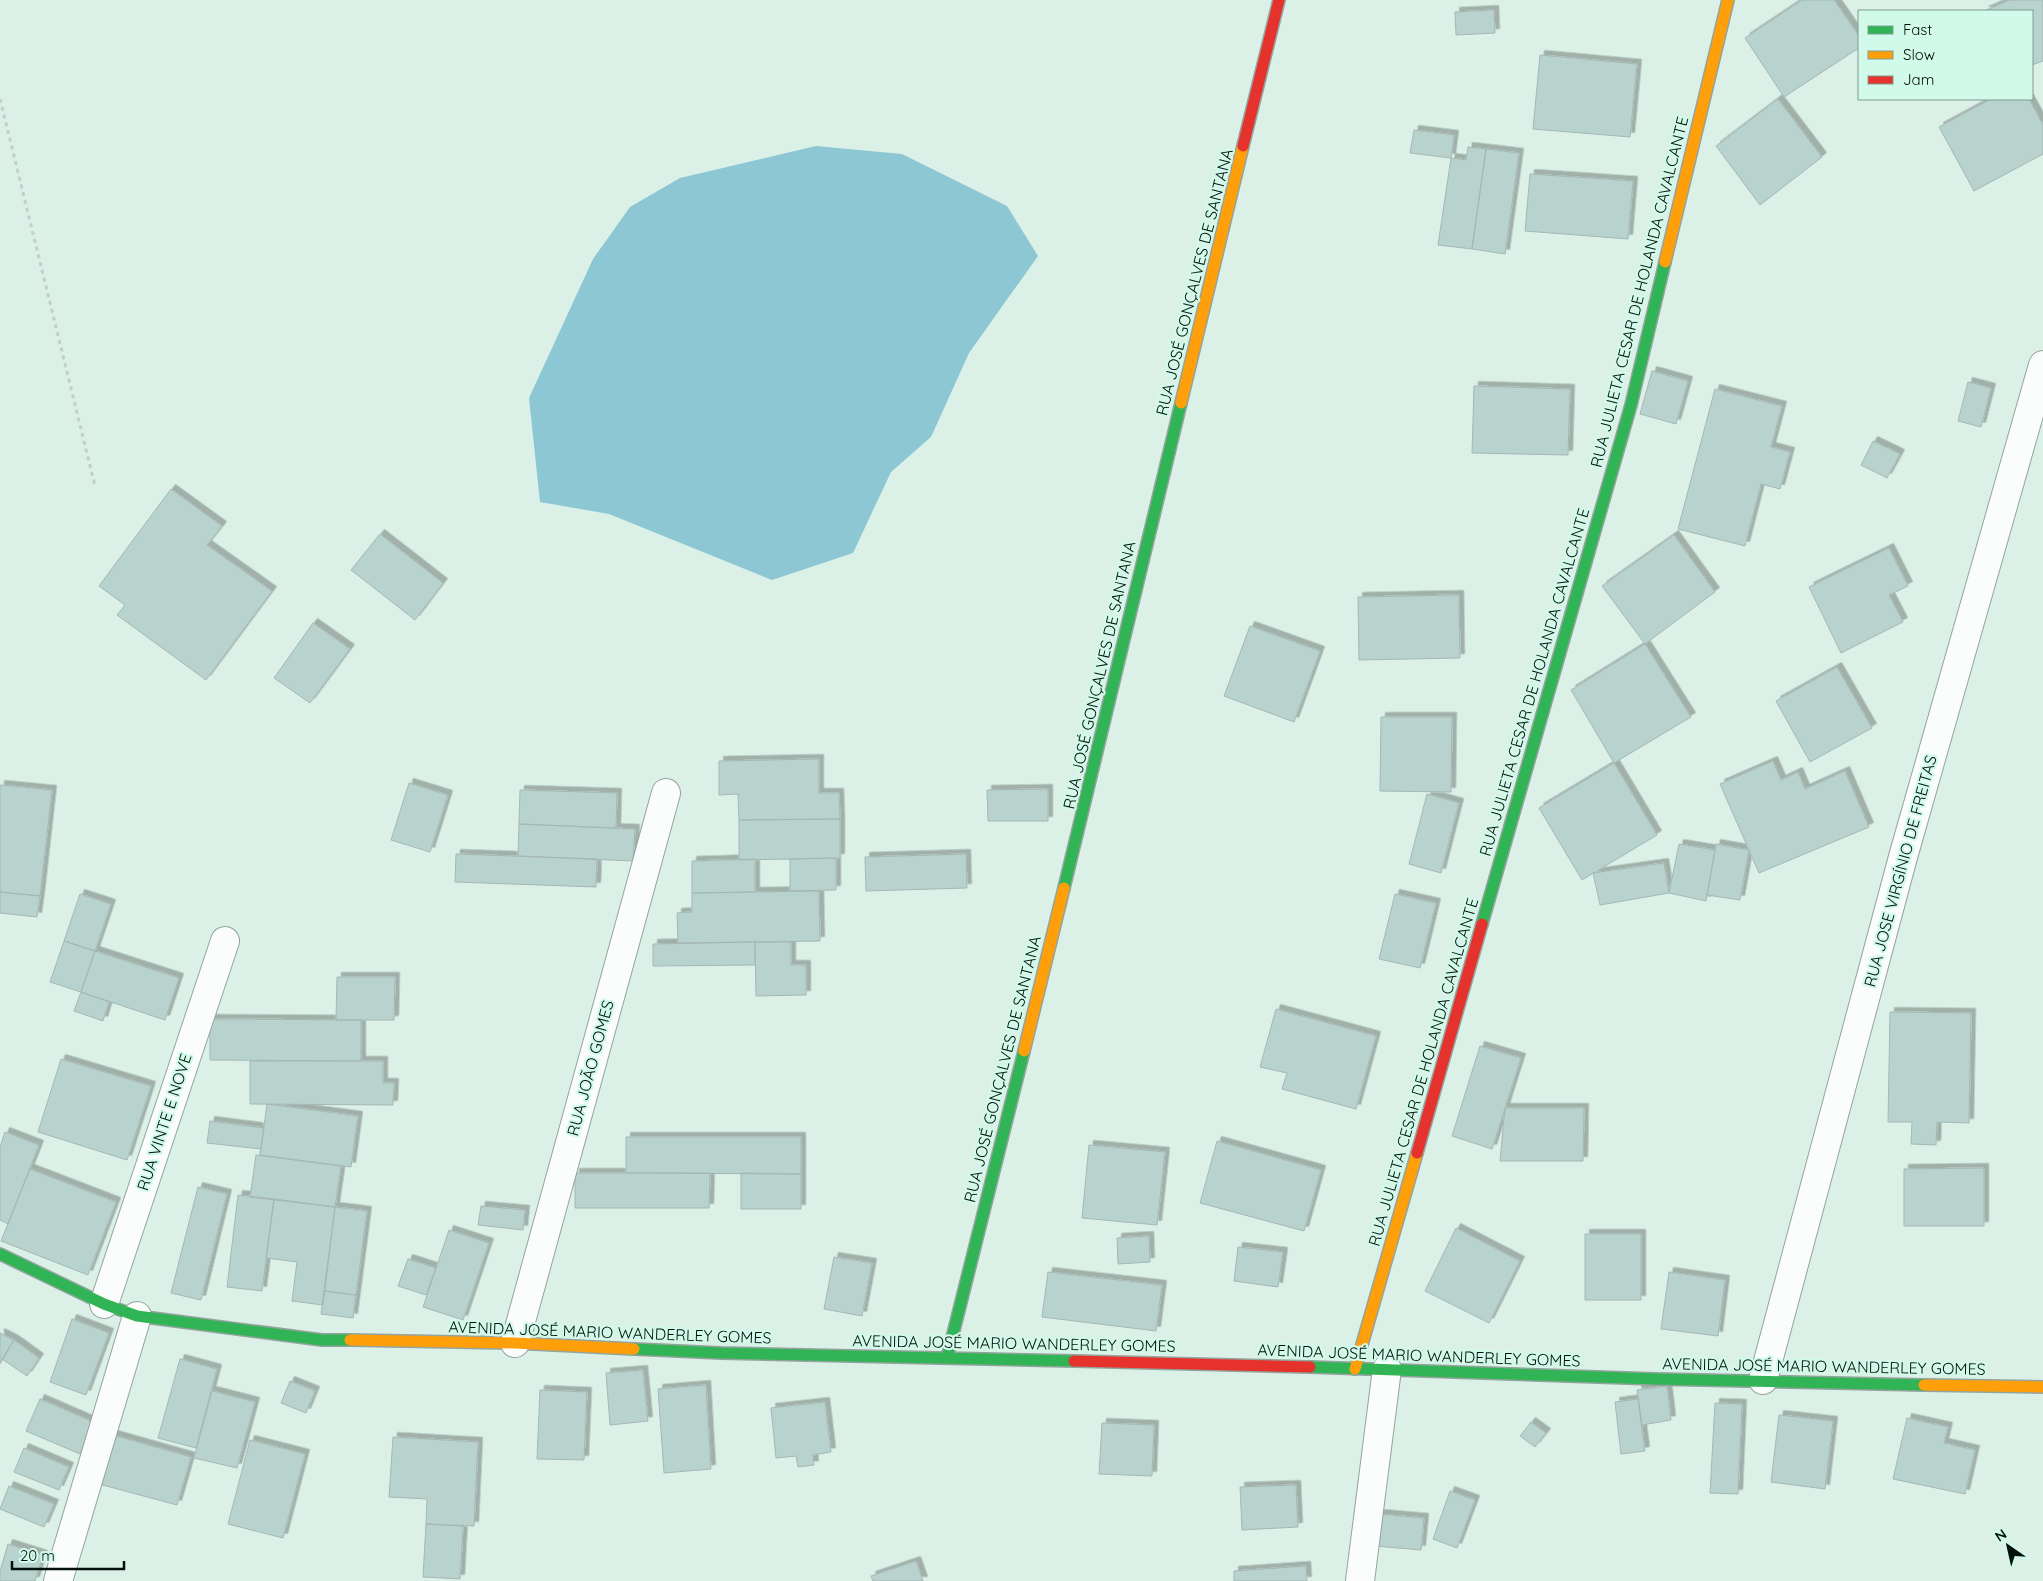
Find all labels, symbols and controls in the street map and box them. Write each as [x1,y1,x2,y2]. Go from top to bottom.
legend [1858,10,2033,100]
text: Fast [1903,20,1932,39]
text: Slow [1903,45,1935,64]
text: Jam [1903,70,1934,89]
street label: RUA JULIETA CESAR DE HOLANDA CAVALCANTE [1586,114,1692,470]
street label: RUA JOSÉ GONÇALVES DE SANTANA [1151,147,1237,417]
street label: RUA JULIETA CESAR DE HOLANDA CAVALCANTE [1475,506,1593,858]
street label: RUA JOSÉ GONÇALVES DE SANTANA [1058,539,1140,811]
street label: RUA JOSE VIRGÍNIO DE FREITAS [1859,753,1941,989]
street label: RUA JULIETA CESAR DE HOLANDA CAVALCANTE [1364,896,1482,1248]
street label: RUA JOSÉ GONÇALVES DE SANTANA [959,934,1045,1204]
street label: RUA JOÃO GOMES [562,998,618,1138]
street label: RUA VINTE E NOVE [132,1051,196,1193]
street label: AVENIDA JOSÉ MARIO WANDERLEY GOMES [448,1316,772,1348]
street label: AVENIDA JOSÉ MARIO WANDERLEY GOMES [852,1330,1176,1356]
street label: AVENIDA JOSÉ MARIO WANDERLEY GOMES [1257,1339,1581,1371]
street label: AVENIDA JOSÉ MARIO WANDERLEY GOMES [1662,1353,1986,1379]
north arrow [1983,1521,2033,1571]
text: N [1991,1525,2010,1546]
scale bar [12,1538,125,1570]
text: 20 m [20,1546,55,1565]

